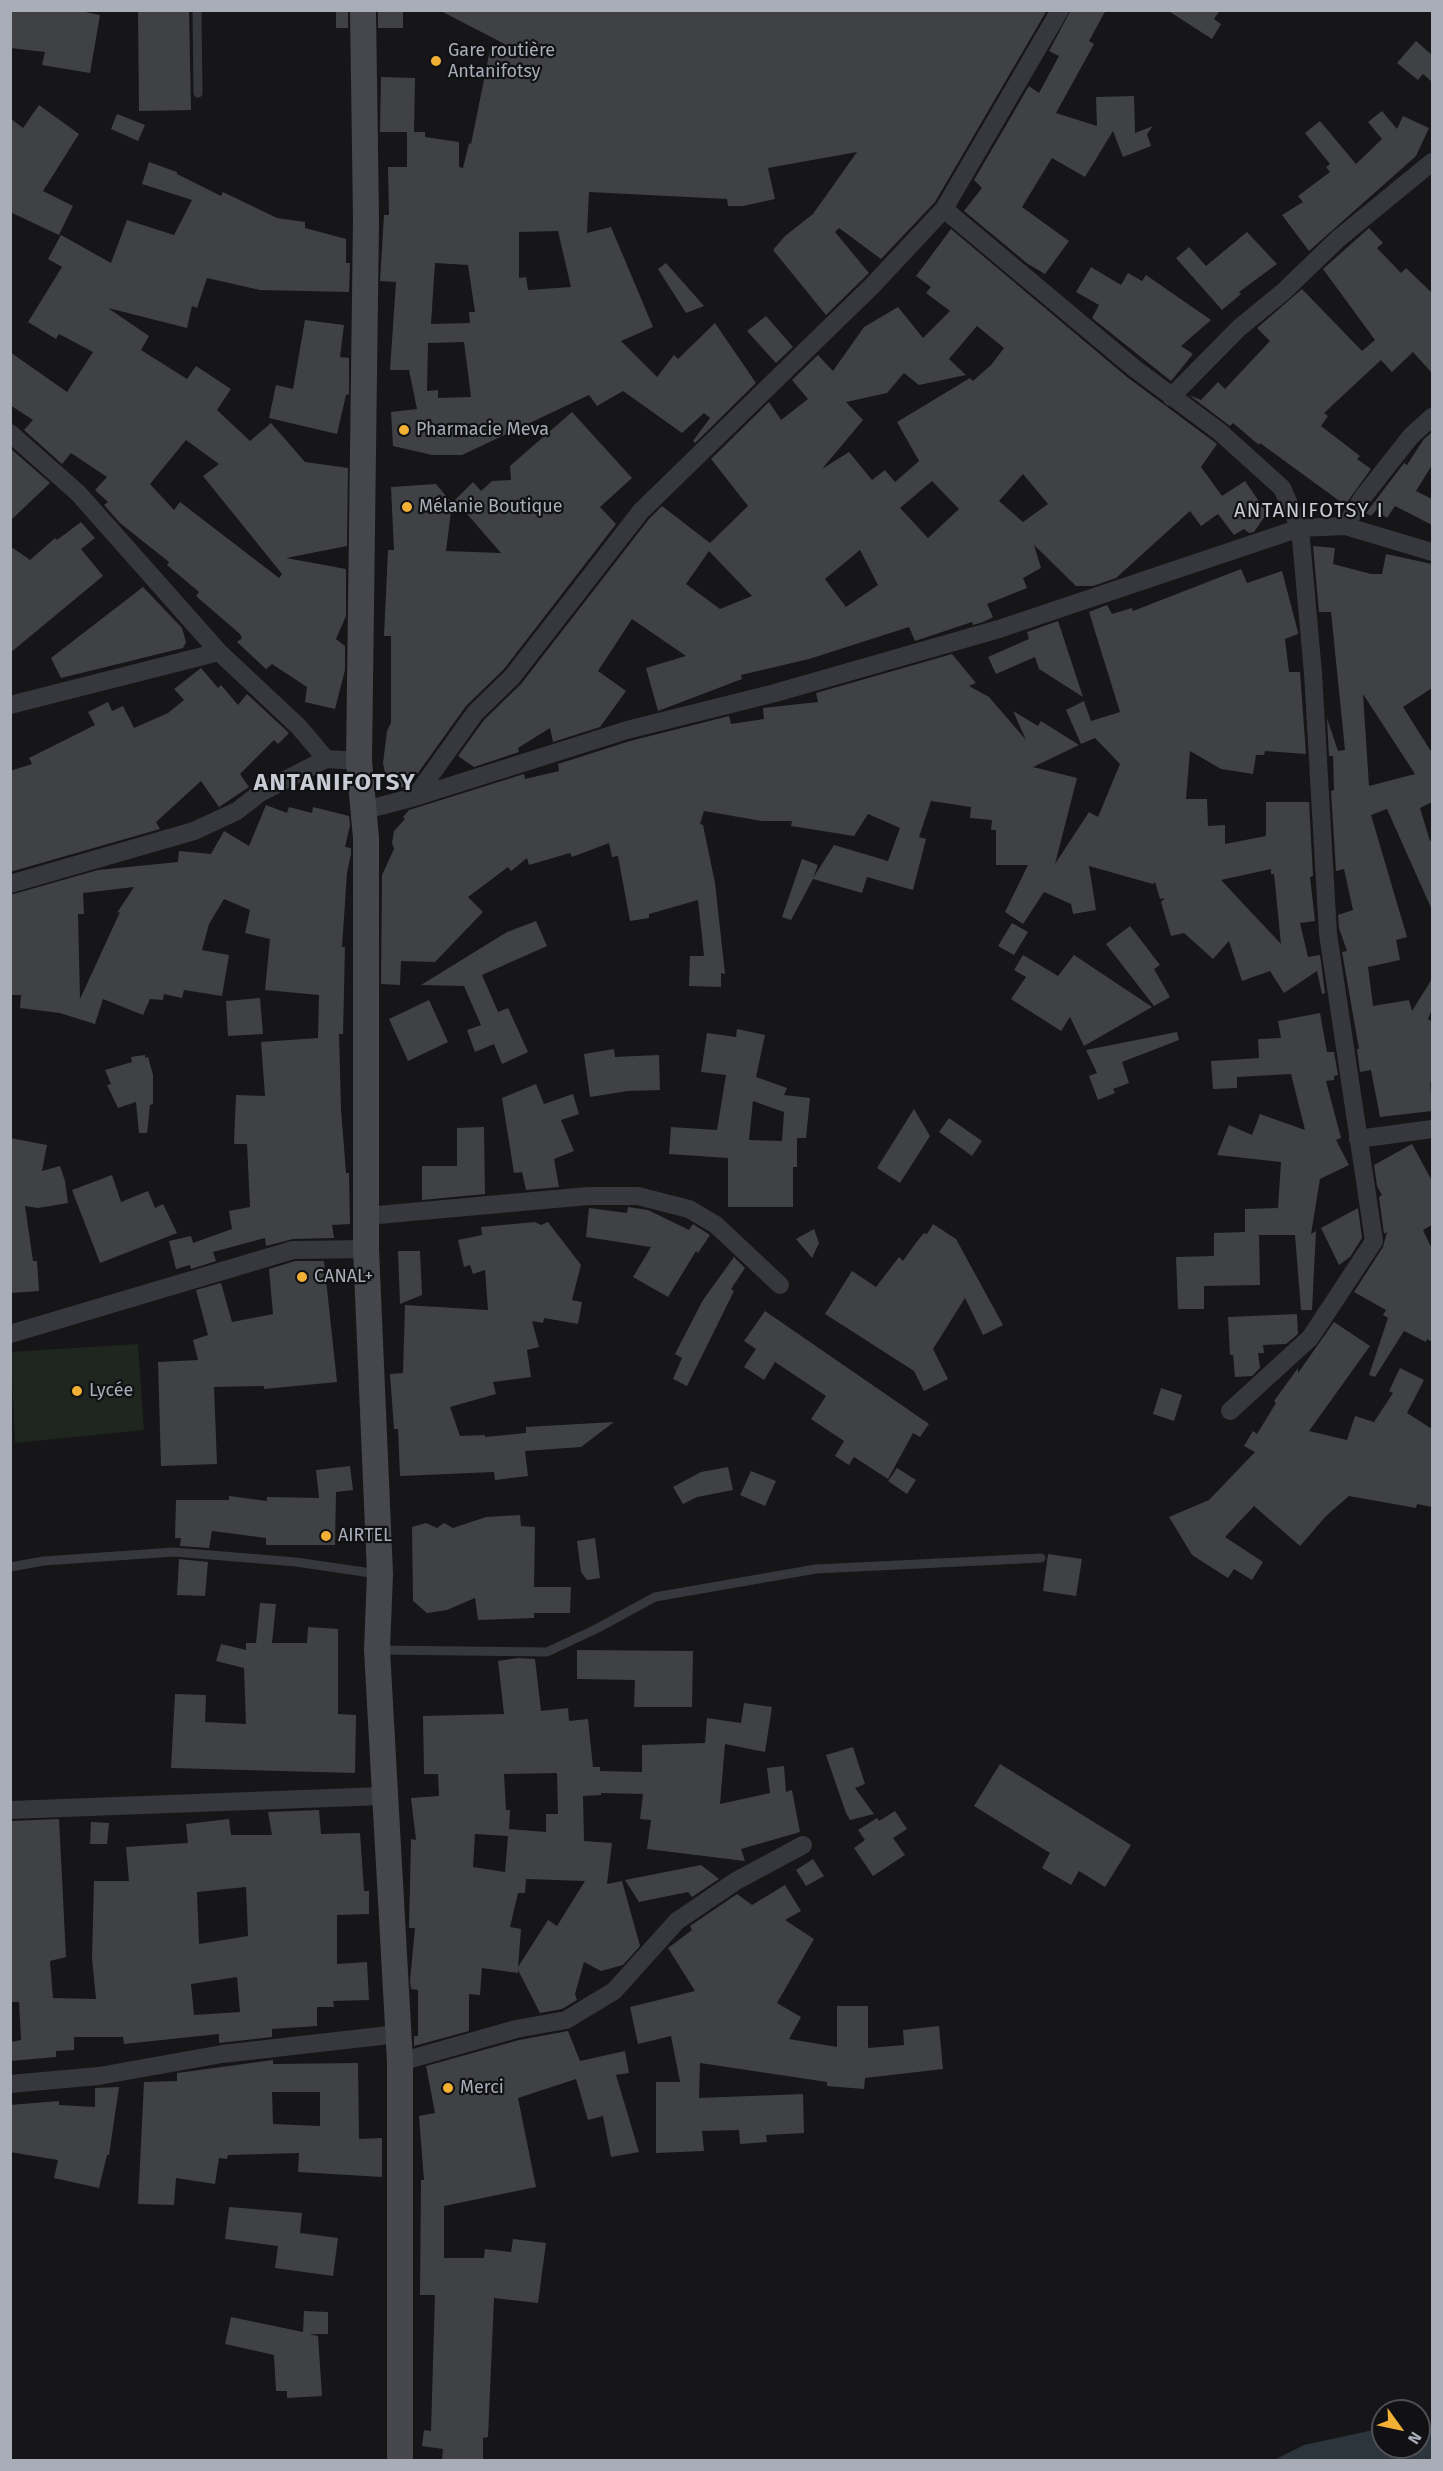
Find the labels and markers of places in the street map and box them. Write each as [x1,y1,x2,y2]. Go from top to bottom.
place label: Gare routière Antanifotsy [448,40,555,82]
marker: Gare routière Antanifotsy [429,54,443,68]
place label: Pharmacie Meva [416,419,549,441]
marker: Pharmacie Meva [397,423,411,437]
place label: Mélanie Boutique [419,496,563,518]
marker: Mélanie Boutique [400,500,414,514]
place label: CANAL+ [314,1266,373,1288]
marker: CANAL+ [295,1270,309,1284]
place label: Lycée [89,1380,133,1402]
marker: Lycée [70,1384,84,1398]
place label: AIRTEL [338,1525,392,1547]
marker: AIRTEL [319,1529,333,1543]
place label: Merci [460,2077,504,2099]
marker: Merci [441,2081,455,2095]

